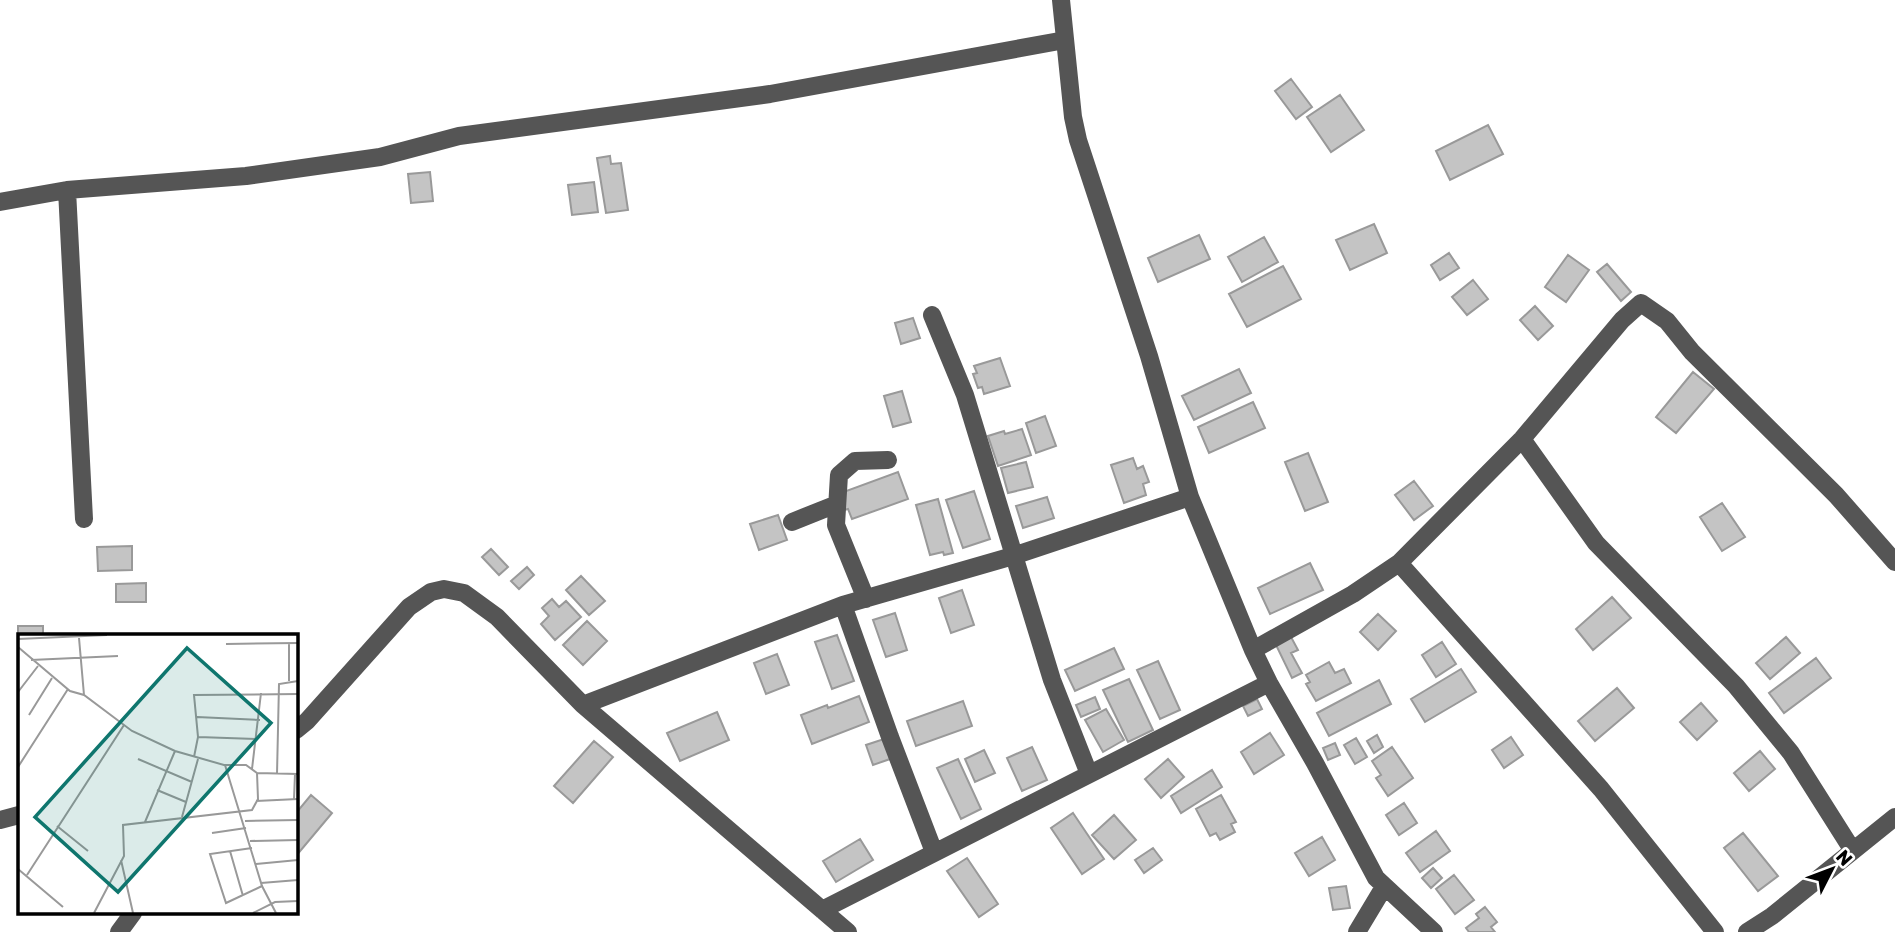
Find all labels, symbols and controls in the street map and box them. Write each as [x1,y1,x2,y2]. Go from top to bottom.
inset map [18,634,298,914]
north arrow [1797,834,1867,904]
text: N [1831,845,1857,871]

